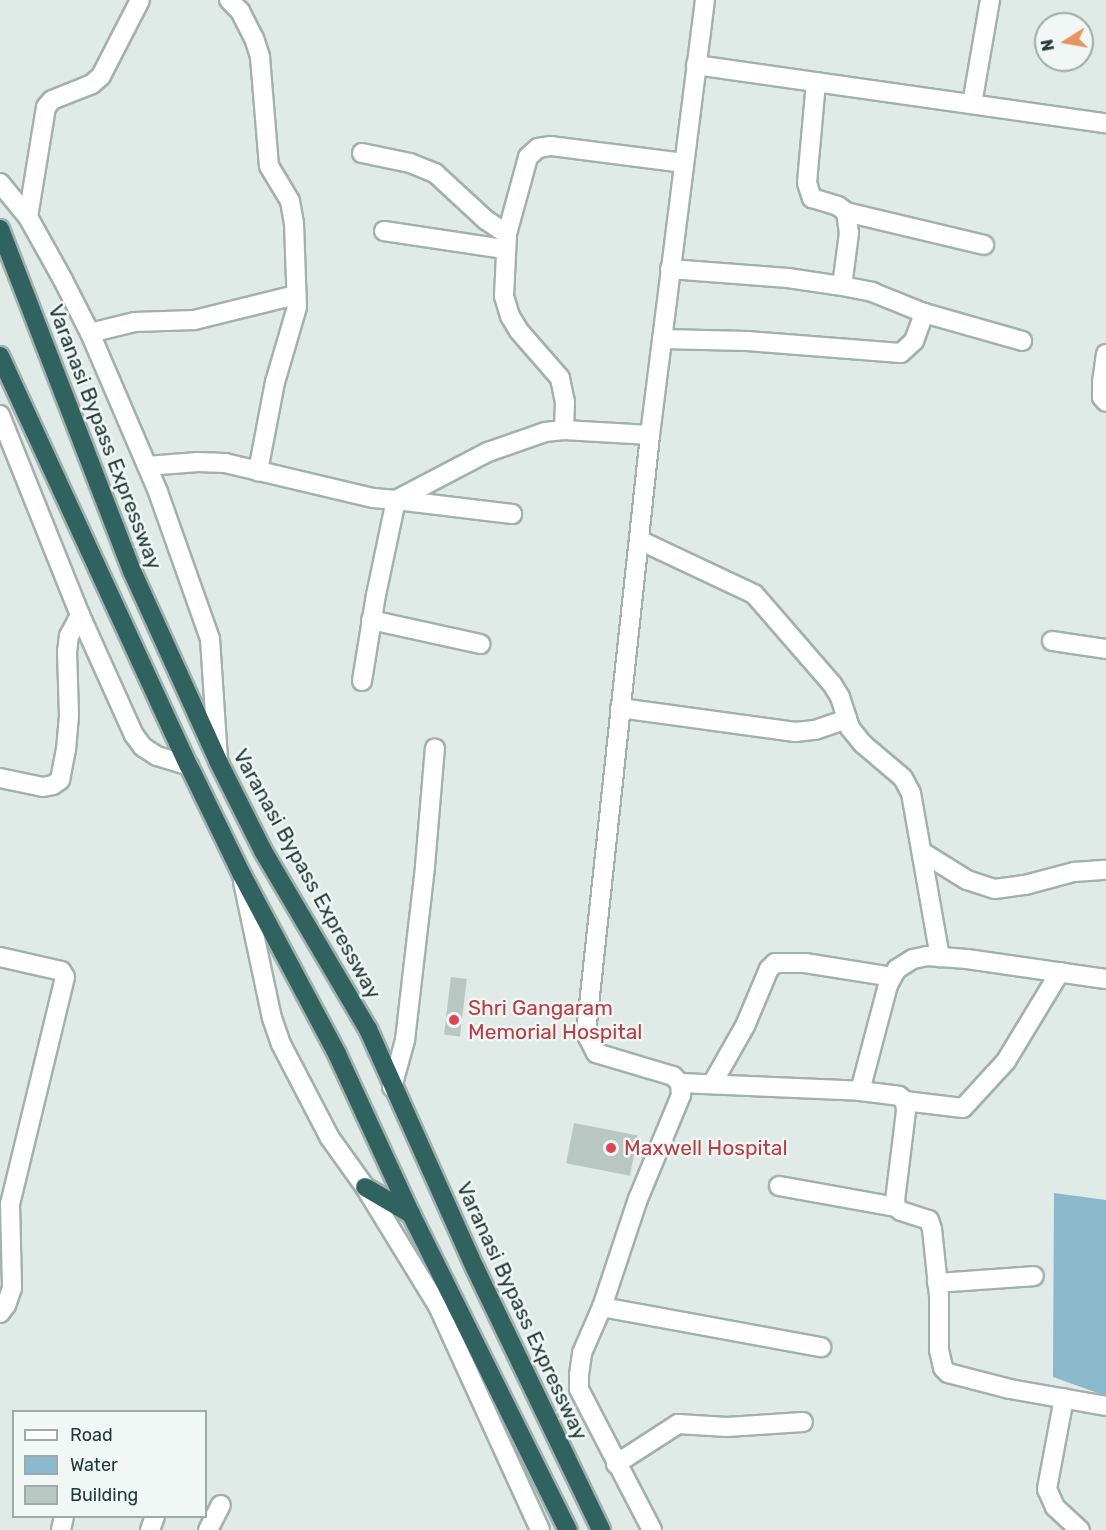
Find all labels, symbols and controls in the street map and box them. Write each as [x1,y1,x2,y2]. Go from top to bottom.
north arrow [1034,12,1094,72]
text: N [1037,38,1058,53]
street label: Varanasi Bypass Expressway [43,301,167,573]
street label: Varanasi Bypass Expressway [228,745,386,1003]
place label: Shri Gangaram Memorial Hospital [468,995,642,1045]
marker: Shri Gangaram Memorial Hospital [445,1011,463,1029]
place label: Maxwell Hospital [624,1135,788,1161]
marker: Maxwell Hospital [602,1139,620,1157]
street label: Varanasi Bypass Expressway [451,1178,593,1444]
legend [12,1410,207,1518]
text: Road [70,1424,113,1446]
text: Water [70,1454,118,1476]
text: Building [70,1484,138,1506]

